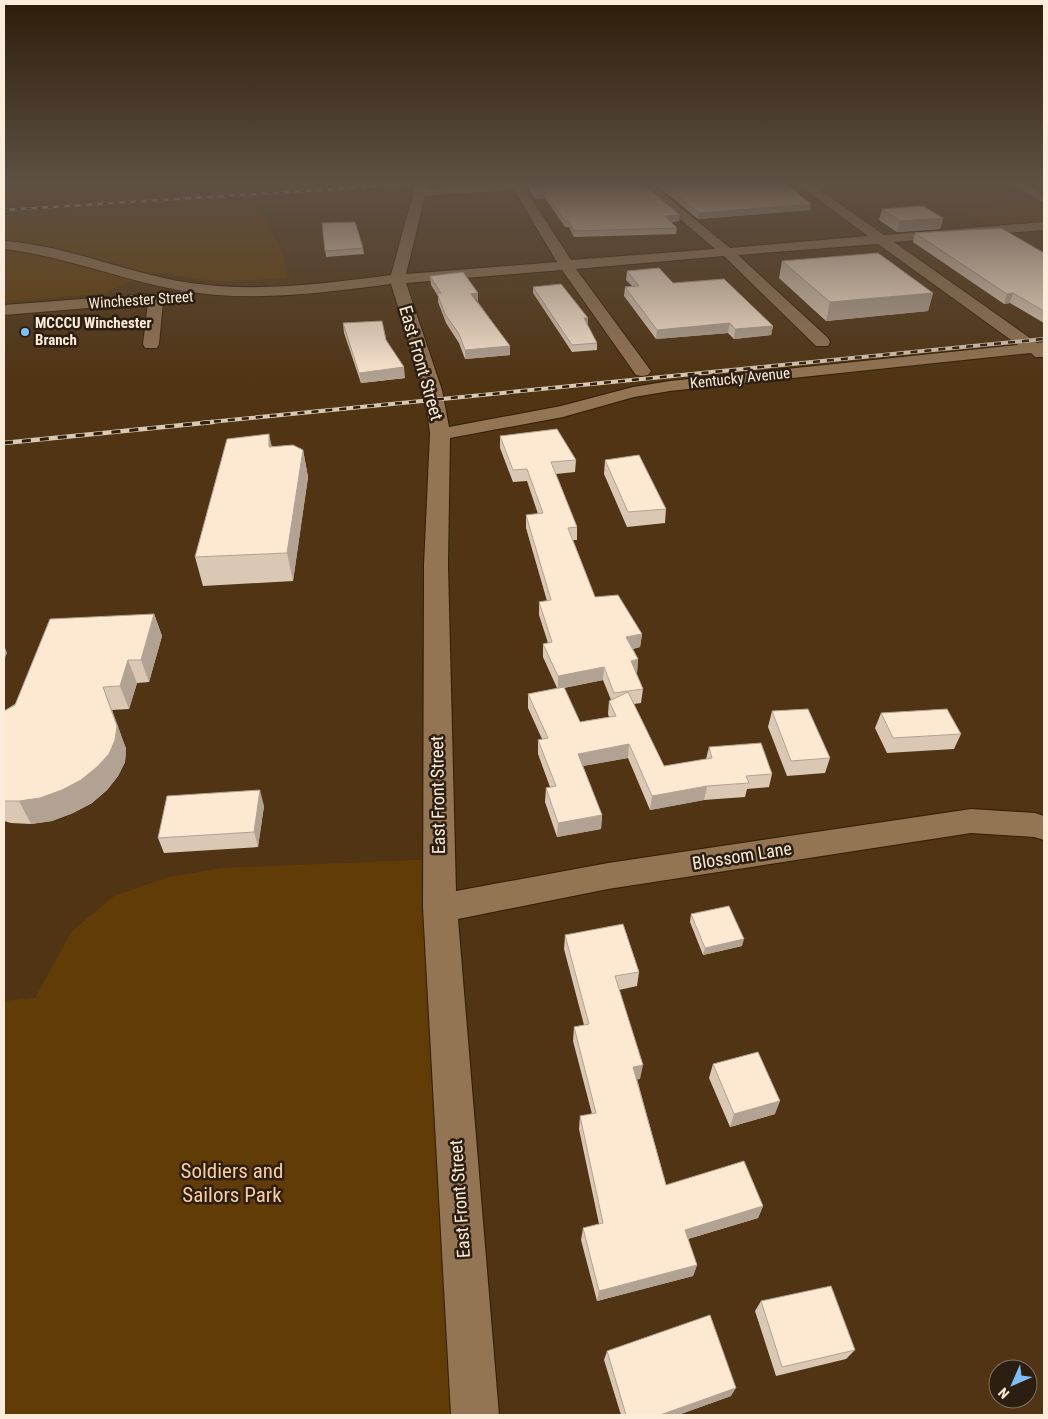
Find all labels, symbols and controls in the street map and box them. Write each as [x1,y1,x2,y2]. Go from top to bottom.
street label: Winchester Street [88,287,194,313]
street label: East Front Street [395,303,448,423]
place label: MCCCU Winchester Branch [35,314,151,349]
marker: MCCCU Winchester Branch [19,326,31,338]
street label: Kentucky Avenue [689,364,791,392]
street label: East Front Street [426,736,449,854]
street label: Blossom Lane [691,837,793,874]
street label: East Front Street [445,1139,474,1259]
park label: Soldiers and Sailors Park [181,1159,283,1207]
north arrow [988,1359,1038,1409]
text: N [995,1385,1012,1402]

